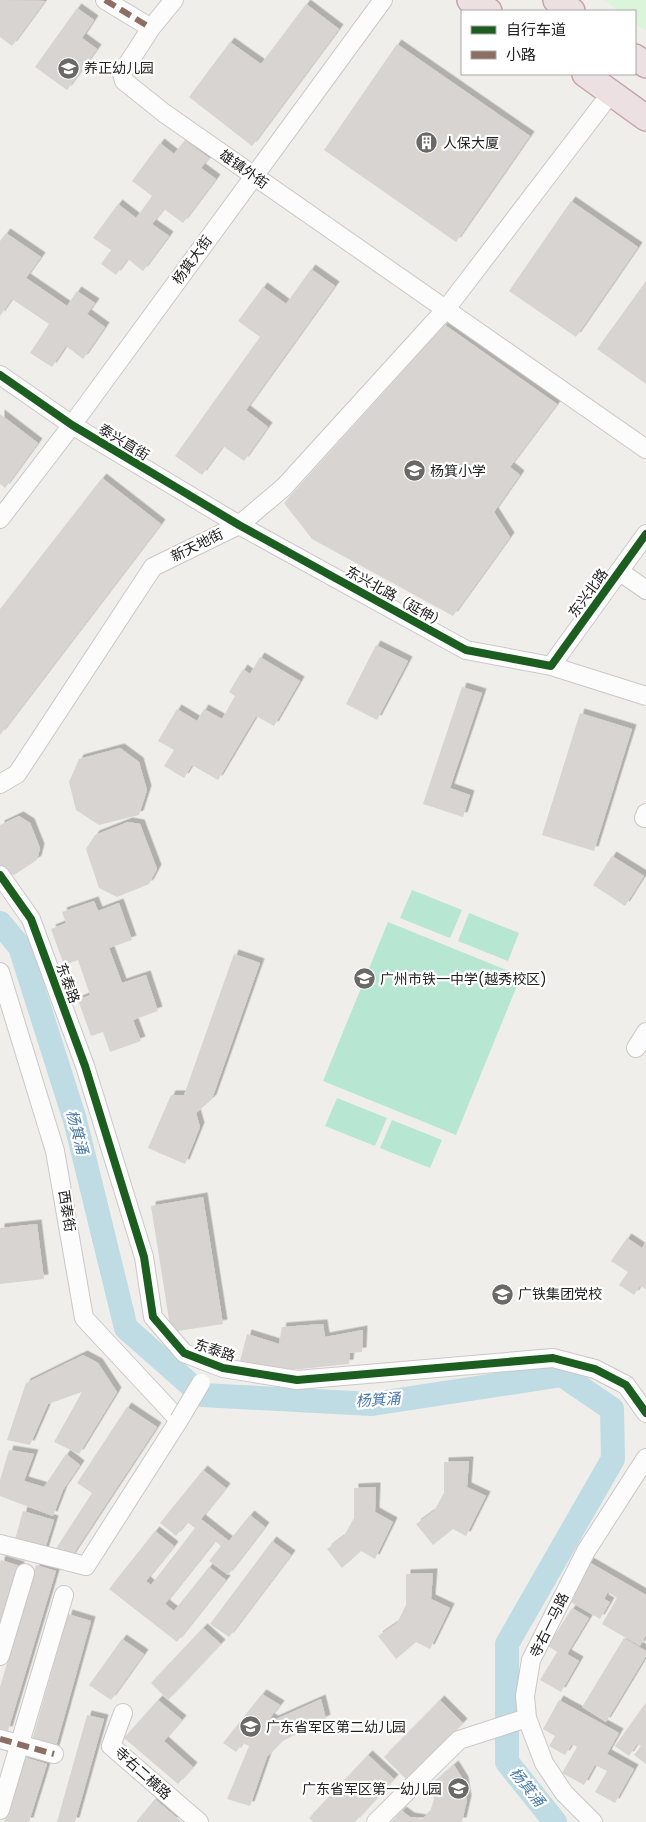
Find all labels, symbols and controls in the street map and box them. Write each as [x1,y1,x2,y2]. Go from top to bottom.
legend [461,10,636,75]
text: 自行车道 [506,19,566,40]
text: 小路 [506,44,536,65]
school or university icon: 养正幼儿园 [56,56,80,80]
place label: 养正幼儿园 [84,58,154,78]
building icon: 人保大厦 [415,131,439,155]
place label: 人保大厦 [443,133,499,153]
street label: 雄镇外街 [215,145,273,193]
street label: 杨箕大街 [167,231,217,289]
street label: 泰兴直街 [95,419,153,465]
school or university icon: 杨箕小学 [402,459,426,483]
place label: 杨箕小学 [430,461,486,481]
street label: 新天地街 [167,524,227,566]
street label: 东兴北路（延伸） [342,561,450,633]
street label: 东兴北路 [563,564,613,622]
street label: 东泰路 [51,960,85,1006]
school or university icon: 广州市铁一中学(越秀校区) [352,967,376,991]
place label: 广州市铁一中学(越秀校区) [380,969,547,989]
water label: 杨箕涌 [62,1107,94,1158]
street label: 西泰街 [54,1189,80,1233]
school or university icon: 广铁集团党校 [490,1282,514,1306]
place label: 广铁集团党校 [518,1284,602,1304]
street label: 东泰路 [192,1334,238,1366]
water label: 杨箕涌 [355,1387,403,1412]
street label: 寺右一马路 [525,1589,573,1661]
school or university icon: 广东省军区第二幼儿园 [238,1715,262,1739]
place label: 广东省军区第二幼儿园 [266,1717,406,1737]
street label: 寺右二横路 [110,1742,176,1804]
water label: 杨箕涌 [505,1763,551,1812]
school or university icon: 广东省军区第一幼儿园 [446,1777,470,1801]
place label: 广东省军区第一幼儿园 [302,1779,442,1799]

